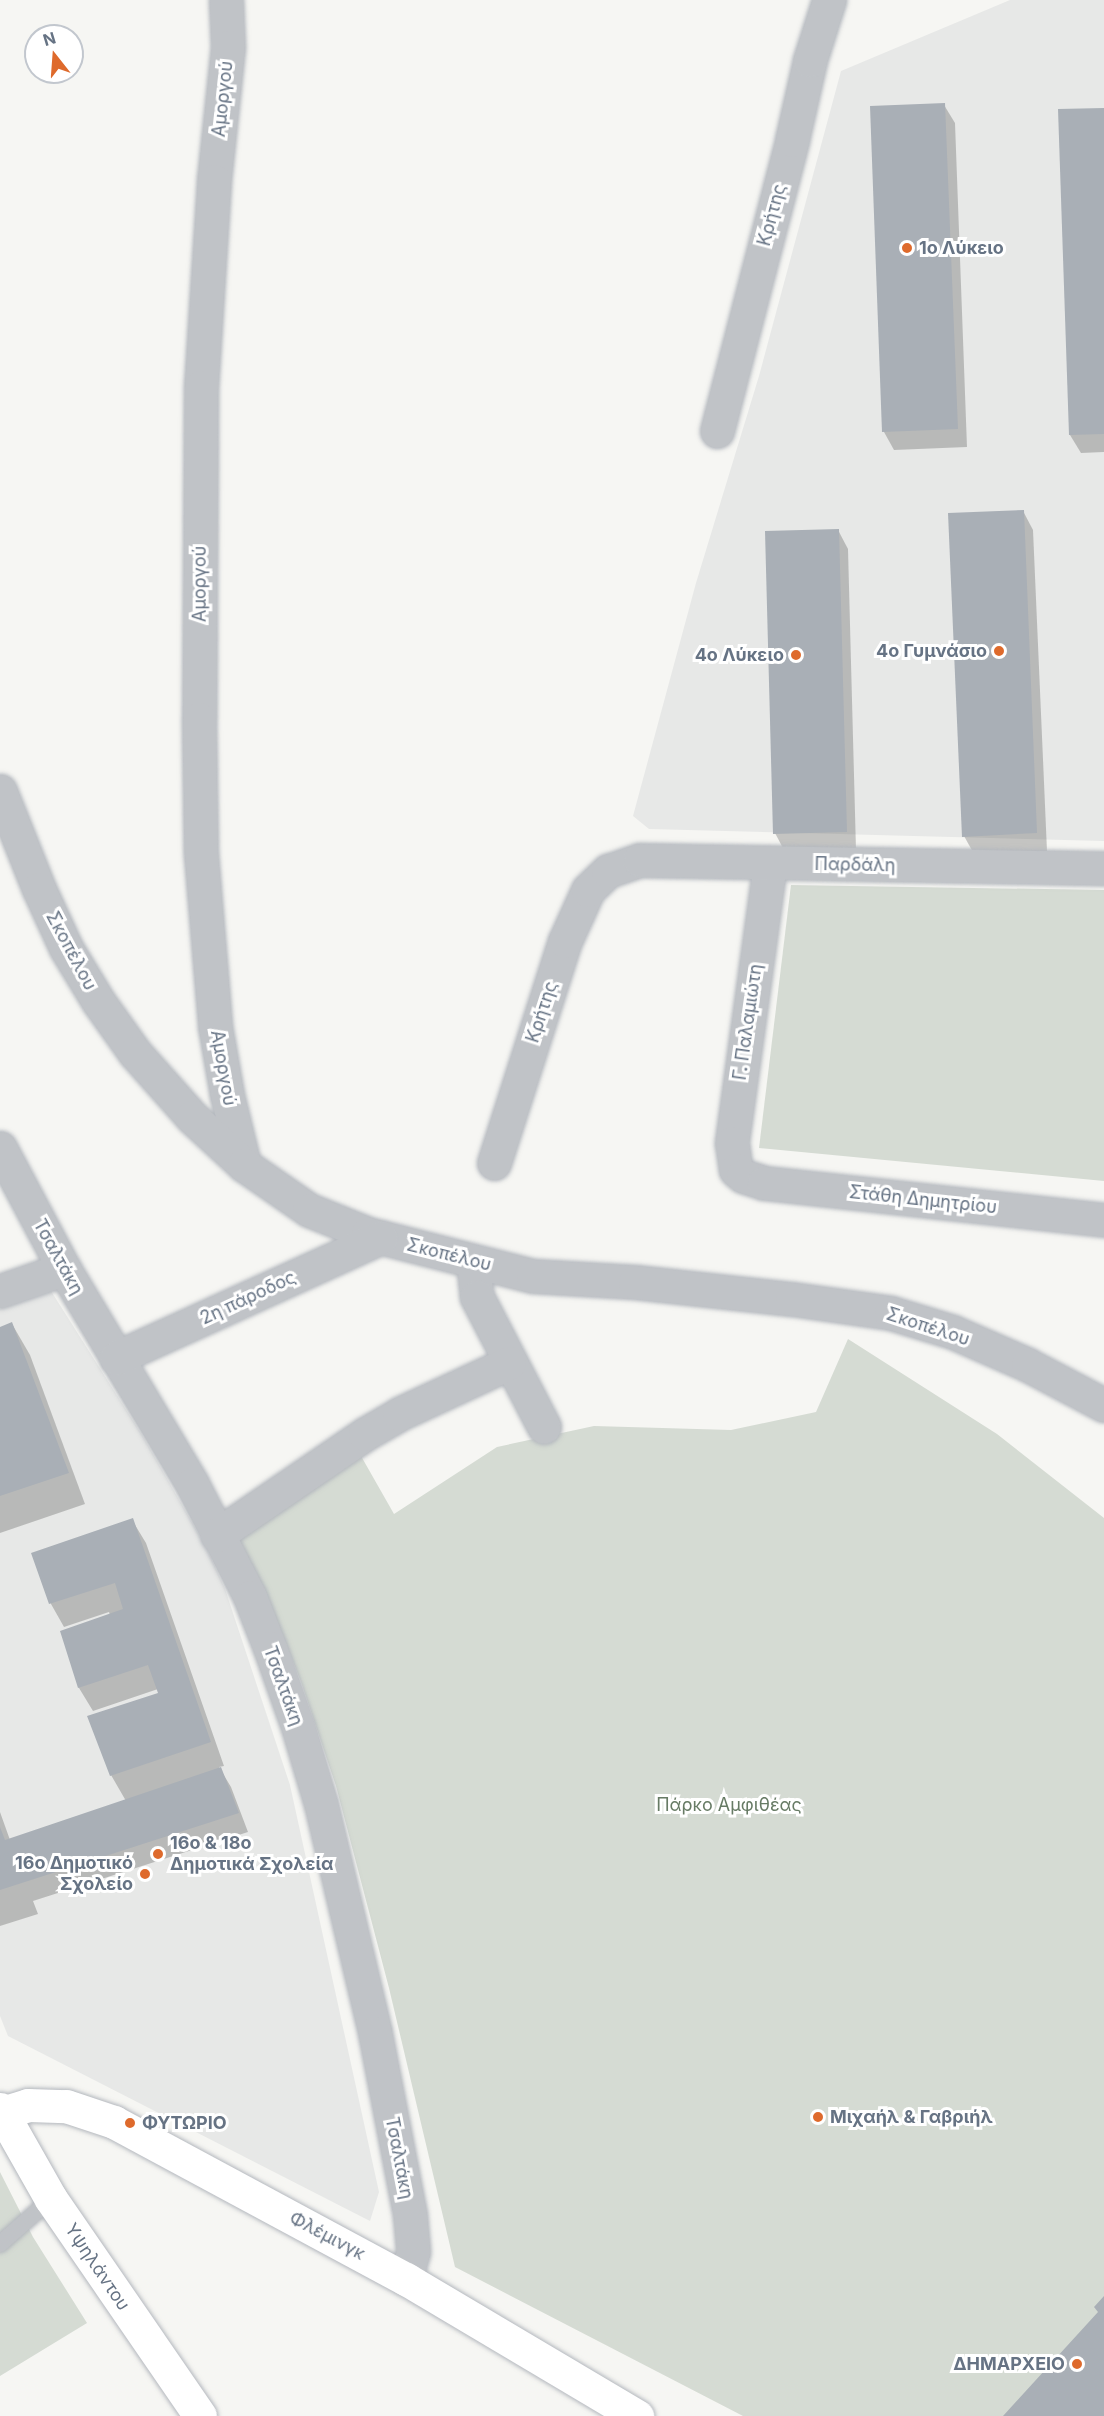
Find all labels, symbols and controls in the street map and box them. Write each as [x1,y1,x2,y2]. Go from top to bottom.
north arrow [24,24,84,84]
text: N [41,27,58,50]
street label: Αμοργού [208,60,238,138]
street label: Κρήτης [753,182,791,248]
place label: 1ο Λύκειο [919,237,1004,259]
marker: 1ο Λύκειο [900,241,914,255]
street label: Αμοργού [189,546,211,622]
place label: 4ο Γυμνάσιο [876,640,987,662]
place label: 4ο Λύκειο [695,644,784,666]
marker: 4ο Γυμνάσιο [992,644,1006,658]
marker: 4ο Λύκειο [789,648,803,662]
street label: Παρδάλη [814,853,896,877]
street label: Σκοπέλου [41,908,101,994]
street label: Γ. Παλαμιώτη [729,962,767,1082]
street label: Κρήτης [522,979,562,1045]
street label: Αμοργού [206,1029,240,1107]
street label: Στάθη Δημητρίου [848,1182,998,1218]
street label: Τσαλτάκη [28,1215,88,1299]
street label: Σκοπέλου [405,1234,493,1276]
street label: 2η πάροδος [197,1267,299,1329]
street label: Σκοπέλου [884,1303,972,1351]
street label: Τσαλτάκη [259,1643,307,1729]
park label: Πάρκο Αμφιθέας [656,1794,802,1816]
place label: 16ο & 18ο Δημοτικά Σχολεία [170,1833,334,1876]
marker: 16ο & 18ο Δημοτικά Σχολεία [151,1847,165,1861]
place label: 16ο Δημοτικό Σχολείο [15,1853,133,1896]
marker: 16ο Δημοτικό Σχολείο [138,1867,152,1881]
place label: Μιχαήλ & Γαβριήλ [830,2106,993,2128]
marker: Μιχαήλ & Γαβριήλ [811,2110,825,2124]
place label: ΦΥΤΩΡΙΟ [142,2112,227,2134]
street label: Τσαλτάκη [380,2115,418,2201]
marker: ΦΥΤΩΡΙΟ [123,2116,137,2130]
street label: Φλέμινγκ [286,2207,368,2265]
street label: Υψηλάντου [60,2219,134,2315]
place label: ΔΗΜΑΡΧΕΙΟ [953,2353,1065,2375]
marker: ΔΗΜΑΡΧΕΙΟ [1070,2357,1084,2371]

